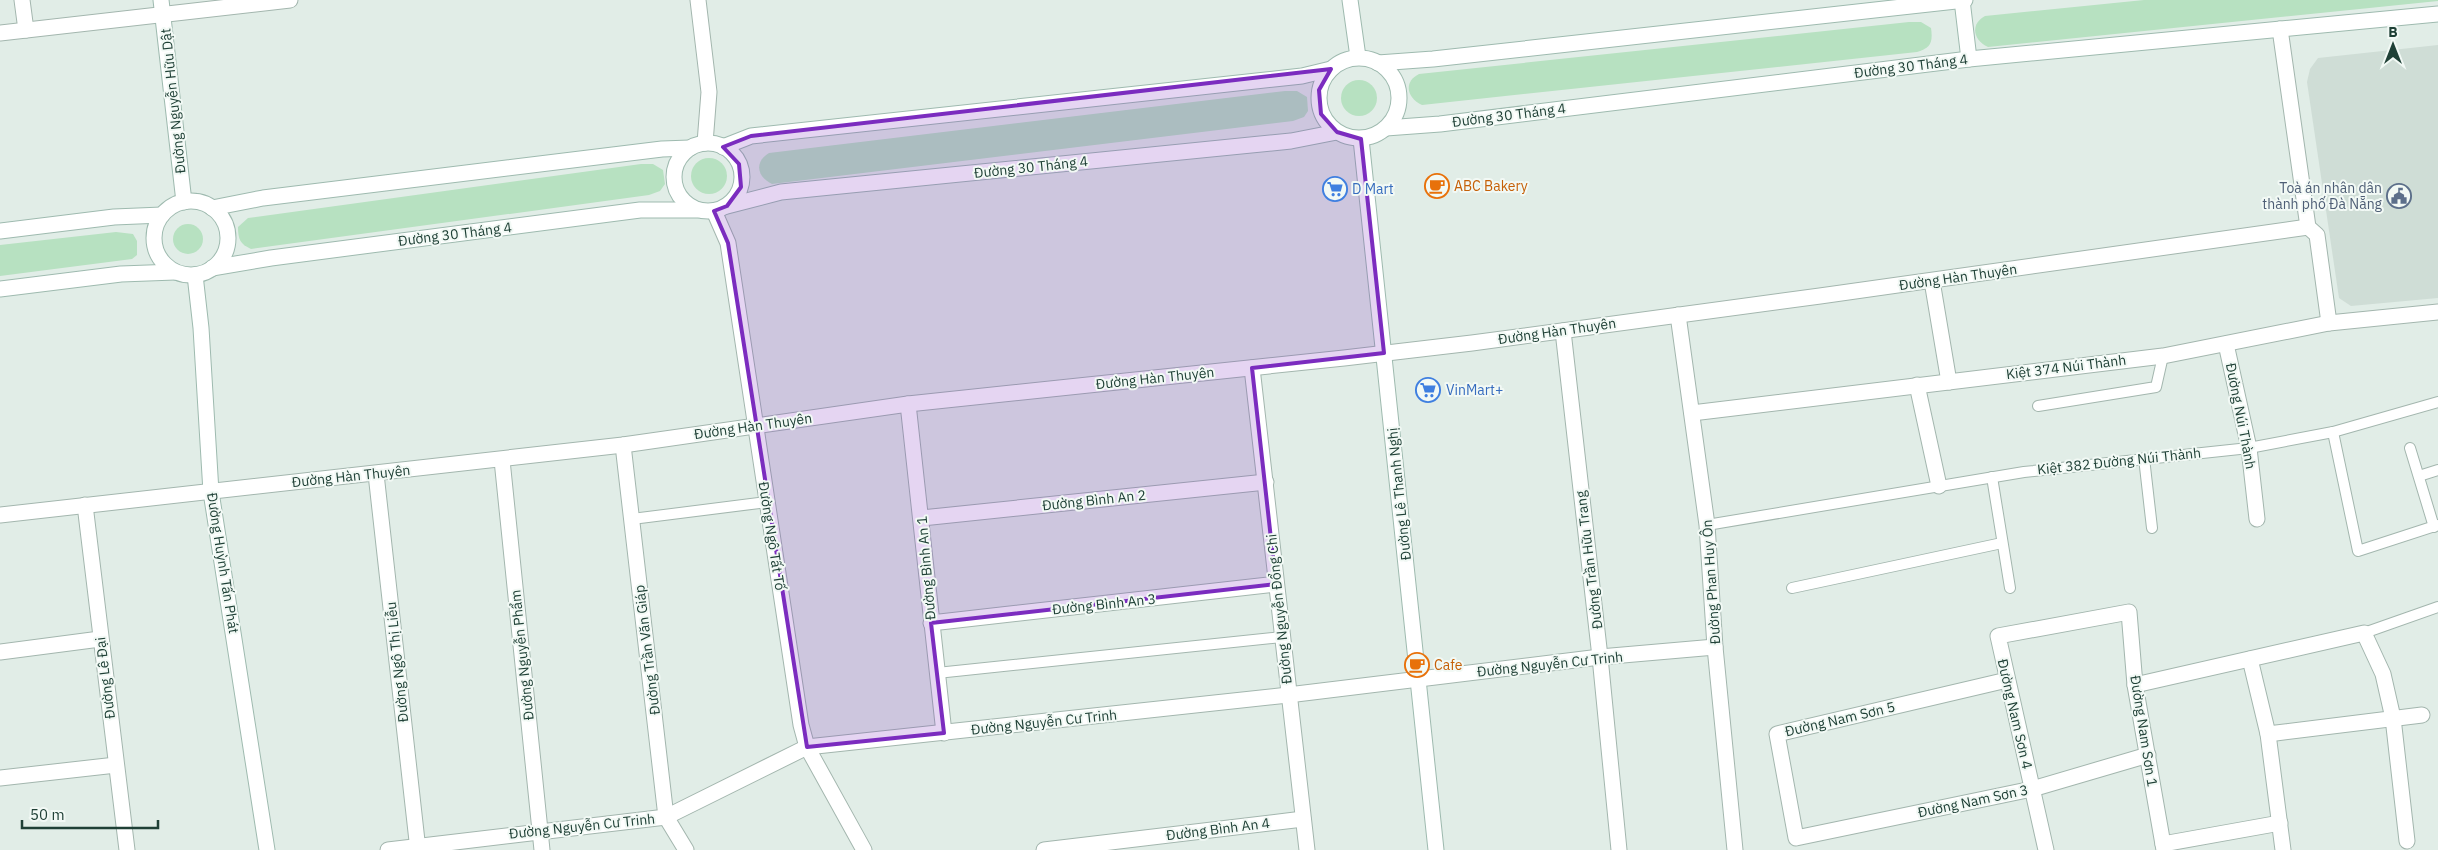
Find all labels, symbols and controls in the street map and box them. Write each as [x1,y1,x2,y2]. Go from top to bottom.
north arrow [2368,20,2418,70]
text: B [2388,23,2398,41]
street label: Đường Nguyễn Hữu Dật [156,27,190,174]
street label: Đường 30 Tháng 4 [1853,50,1969,82]
street label: Đường 30 Tháng 4 [1451,99,1567,131]
street label: Đường 30 Tháng 4 [973,152,1089,182]
cafe icon: ABC Bakery [1424,173,1450,199]
supermarket icon: D Mart [1322,176,1348,202]
place label: ABC Bakery [1454,177,1528,195]
place label: Toà án nhân dân thành phố Đà Nẵng [2262,179,2383,213]
place label: D Mart [1352,180,1394,198]
public building icon: Toà án nhân dân thành phố Đà Nẵng [2386,183,2412,209]
street label: Đường 30 Tháng 4 [397,218,513,250]
street label: Đường Hàn Thuyên [1898,260,2018,294]
street label: Đường Hàn Thuyên [1497,314,1617,348]
street label: Kiệt 374 Núi Thành [2005,351,2127,383]
street label: Đường Núi Thành [2222,361,2260,471]
street label: Đường Hàn Thuyên [1095,363,1215,393]
supermarket icon: VinMart+ [1415,377,1441,403]
place label: VinMart+ [1446,381,1503,399]
street label: Đường Hàn Thuyên [693,409,813,443]
street label: Đường Lê Thanh Nghị [1383,427,1415,561]
street label: Kiệt 382 Đường Núi Thành [2036,443,2202,479]
street label: Đường Hàn Thuyên [291,461,411,491]
street label: Đường Ngô Tất Tố [755,480,790,592]
street label: Đường Bình An 2 [1041,486,1147,514]
street label: Đường Trần Hữu Trang [1571,489,1606,630]
street label: Đường Huỳnh Tấn Phát [203,491,243,635]
street label: Đường Bình An 1 [912,515,940,621]
street label: Đường Phan Huy Ôn [1697,519,1724,645]
street label: Đường Nguyễn Đổng Chi [1262,533,1296,685]
street label: Đường Trần Văn Giáp [630,584,664,716]
street label: Đường Nguyễn Phẩm [506,589,538,721]
street label: Đường Bình An 3 [1051,590,1157,618]
street label: Đường Ngô Thị Liễu [382,601,412,723]
street label: Đường Lê Đại [91,636,119,720]
street label: Đường Nguyễn Cư Trinh [1476,647,1624,681]
cafe icon: Cafe [1404,652,1430,678]
place label: Cafe [1434,656,1463,674]
street label: Đường Nam Sơn 4 [1994,657,2036,771]
street label: Đường Nam Sơn 1 [2126,674,2162,788]
street label: Đường Nam Sơn 5 [1783,698,1897,740]
street label: Đường Nguyễn Cư Trinh [970,705,1118,739]
street label: Đường Nam Sơn 3 [1916,781,2030,821]
scale bar [22,798,159,830]
text: 50 m [30,805,65,824]
street label: Đường Nguyễn Cư Trinh [508,809,656,843]
street label: Đường Bình An 4 [1165,814,1271,844]

